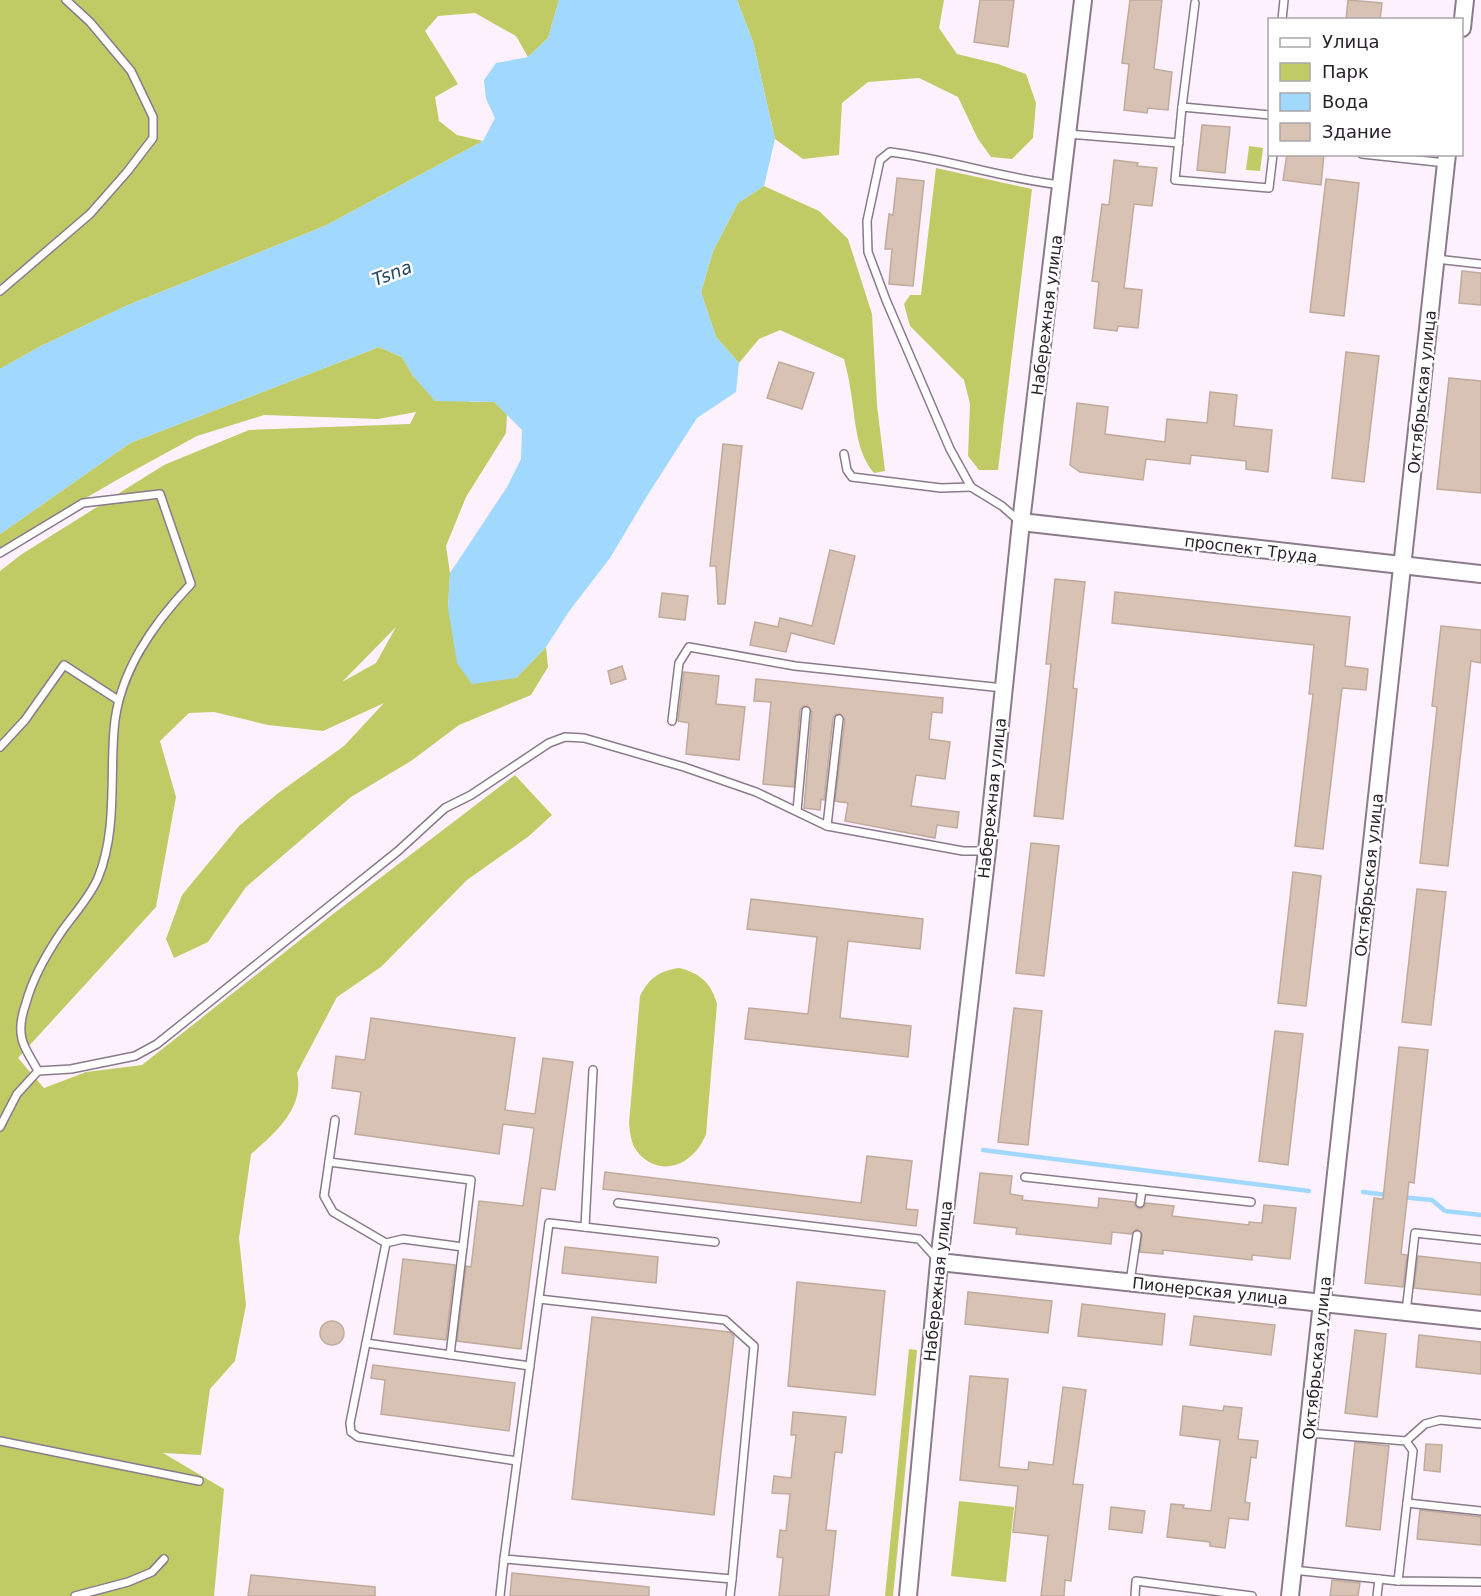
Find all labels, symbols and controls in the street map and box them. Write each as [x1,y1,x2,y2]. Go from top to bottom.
legend [1268,18,1463,156]
text: Улица [1322,31,1379,52]
text: Парк [1322,61,1369,82]
text: Вода [1322,91,1369,112]
text: Здание [1322,121,1392,142]
street label: Набережная улица [1028,234,1066,396]
water label: Tsna [369,256,415,290]
street label: Октябрьская улица [1404,309,1440,475]
street label: проспект Труда [1183,531,1319,567]
street label: Набережная улица [974,717,1010,879]
street label: Октябрьская улица [1351,792,1387,958]
street label: Набережная улица [920,1200,956,1362]
street label: Пионерская улица [1131,1273,1289,1309]
street label: Октябрьская улица [1299,1275,1335,1441]

